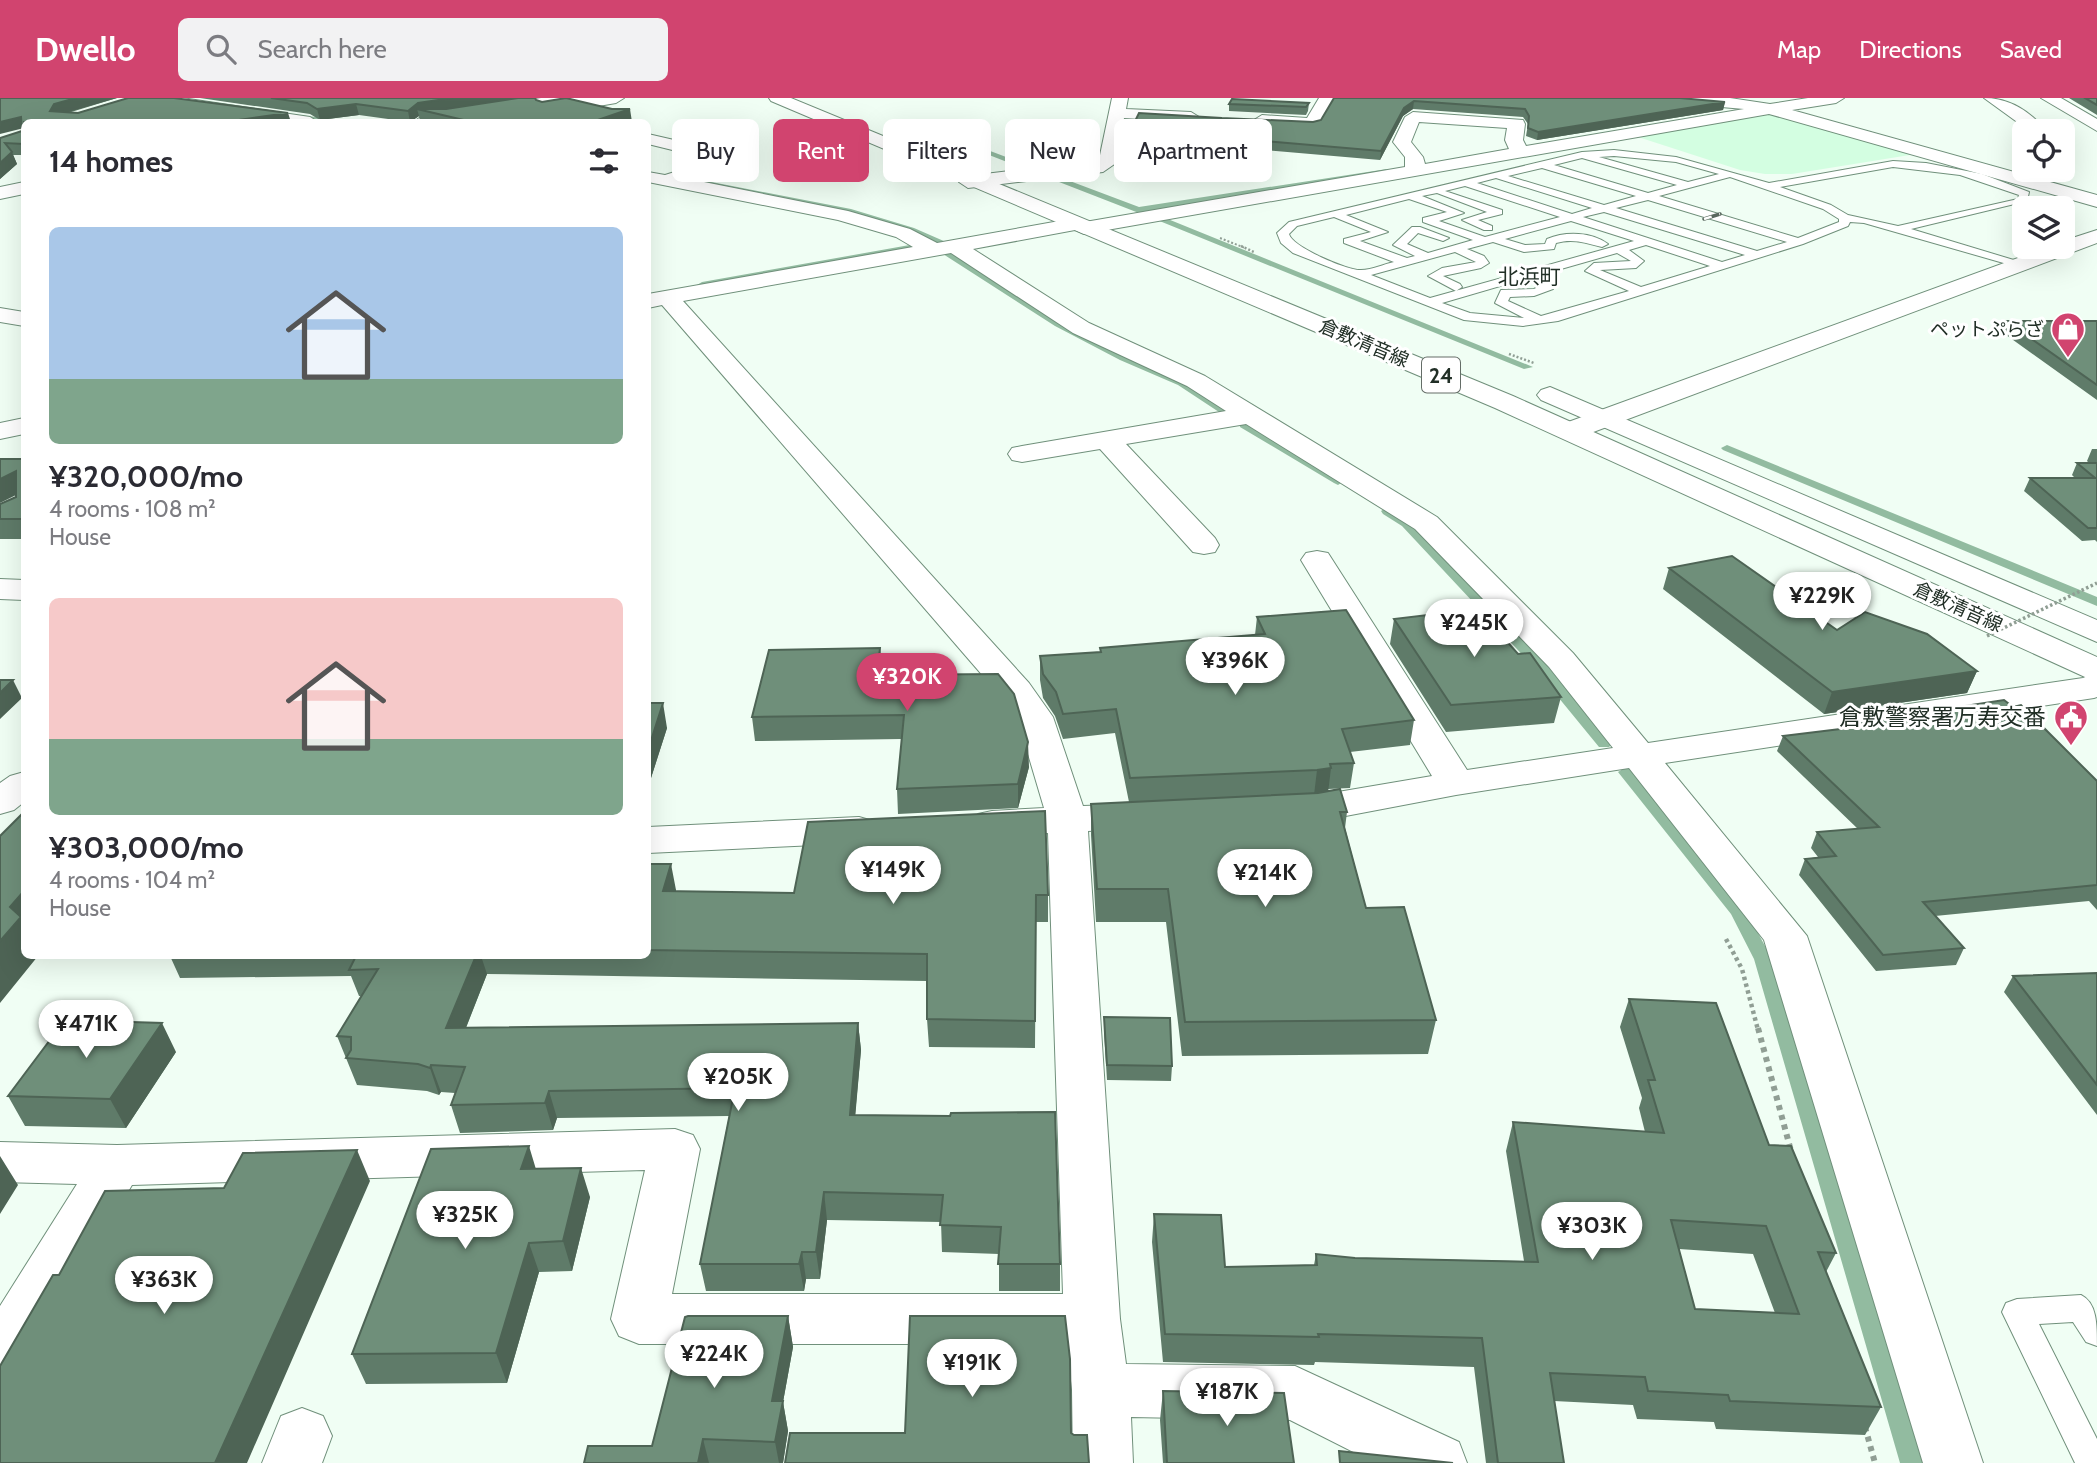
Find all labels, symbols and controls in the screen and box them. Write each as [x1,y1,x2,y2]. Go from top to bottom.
search box [178,18,668,81]
text: Dwello [35,29,136,69]
icon: search [202,30,240,68]
text: Search here [258,33,387,65]
text: Map [1777,35,1821,64]
text: Directions [1859,35,1962,64]
text: Saved [2000,35,2062,64]
chip: Buy [672,119,759,182]
chip: Rent [773,119,869,182]
chip: Filters [883,119,991,182]
chip: New [1005,119,1100,182]
chip: Apartment [1114,119,1272,182]
map controls [2012,119,2075,259]
button: locate [2012,119,2075,182]
icon: filters [585,142,623,180]
text: 14 homes [49,143,173,180]
button: layers [2012,196,2075,259]
district label: 北浜町 [1498,264,1561,289]
icon: home [273,272,399,398]
shop icon: ペットぷらざ [2049,310,2087,359]
street label: 倉敷清音線 [1316,314,1412,372]
place label: ペットぷらざ [1930,318,2044,341]
road number: 24 [1422,358,1460,392]
text: ¥320,000/mo [49,458,243,495]
text: 4 rooms · 108 m² [49,495,216,523]
text: House [49,523,111,551]
pin: ¥229K [1773,573,1871,632]
street label: 倉敷清音線 [1910,577,2006,637]
text: ¥229K [1789,581,1855,609]
pin: ¥245K [1425,600,1523,659]
text: ¥245K [1440,608,1508,636]
pin: ¥396K [1186,638,1284,697]
icon: home [273,643,399,769]
text: ¥396K [1202,646,1268,674]
pin: ¥320K [858,654,956,713]
text: ¥320K [872,662,942,690]
public building icon: 倉敷警察署万寿交番 [2052,698,2090,747]
place label: 倉敷警察署万寿交番 [1839,703,2046,731]
text: ¥303,000/mo [49,829,244,866]
pin: ¥149K [844,846,942,906]
pin: ¥214K [1216,850,1314,909]
text: ¥149K [861,855,925,883]
text: ¥214K [1233,858,1297,886]
text: 4 rooms · 104 m² [49,866,215,894]
text: House [49,894,111,922]
pin: ¥471K [37,1000,135,1060]
text: ¥471K [55,1009,117,1037]
pin: ¥205K [689,1054,787,1113]
text: ¥205K [703,1062,773,1090]
pin: ¥325K [416,1192,514,1251]
text: ¥325K [432,1200,498,1228]
pin: ¥303K [1543,1202,1641,1262]
text: ¥303K [1557,1211,1627,1239]
pin: ¥363K [115,1256,213,1316]
text: ¥363K [131,1265,197,1293]
pin: ¥224K [665,1330,763,1390]
text: ¥224K [681,1339,747,1367]
pin: ¥191K [923,1340,1021,1399]
text: ¥191K [943,1348,1001,1376]
pin: ¥187K [1178,1368,1276,1428]
text: ¥187K [1196,1377,1258,1405]

